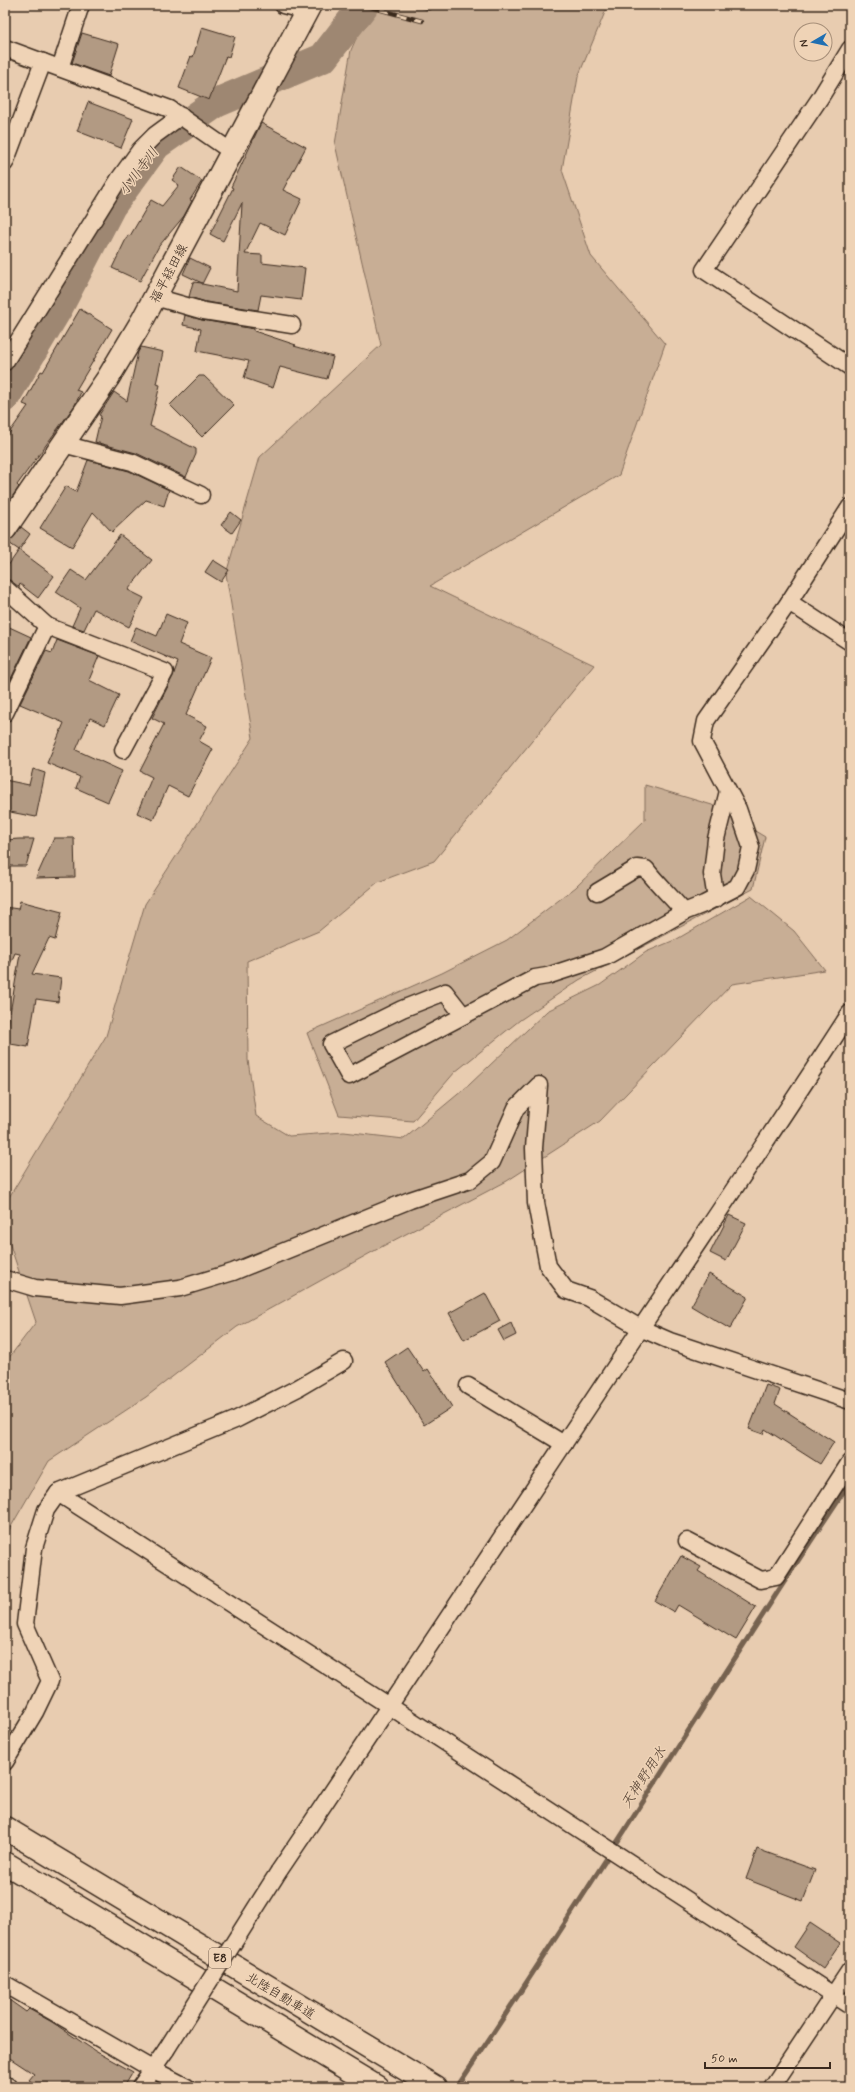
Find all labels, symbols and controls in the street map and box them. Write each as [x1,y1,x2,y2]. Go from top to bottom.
north arrow [793,22,833,62]
text: N [797,39,812,48]
water label: 小川寺川 [115,144,163,199]
street label: 福平経田線 [147,240,193,306]
water label: 天神野用水 [617,1743,670,1812]
road number: E8 [209,1948,231,1968]
street label: 北陸自動車道 [242,1969,318,2024]
scale bar [705,2044,830,2070]
text: 50 m [711,2051,738,2067]

